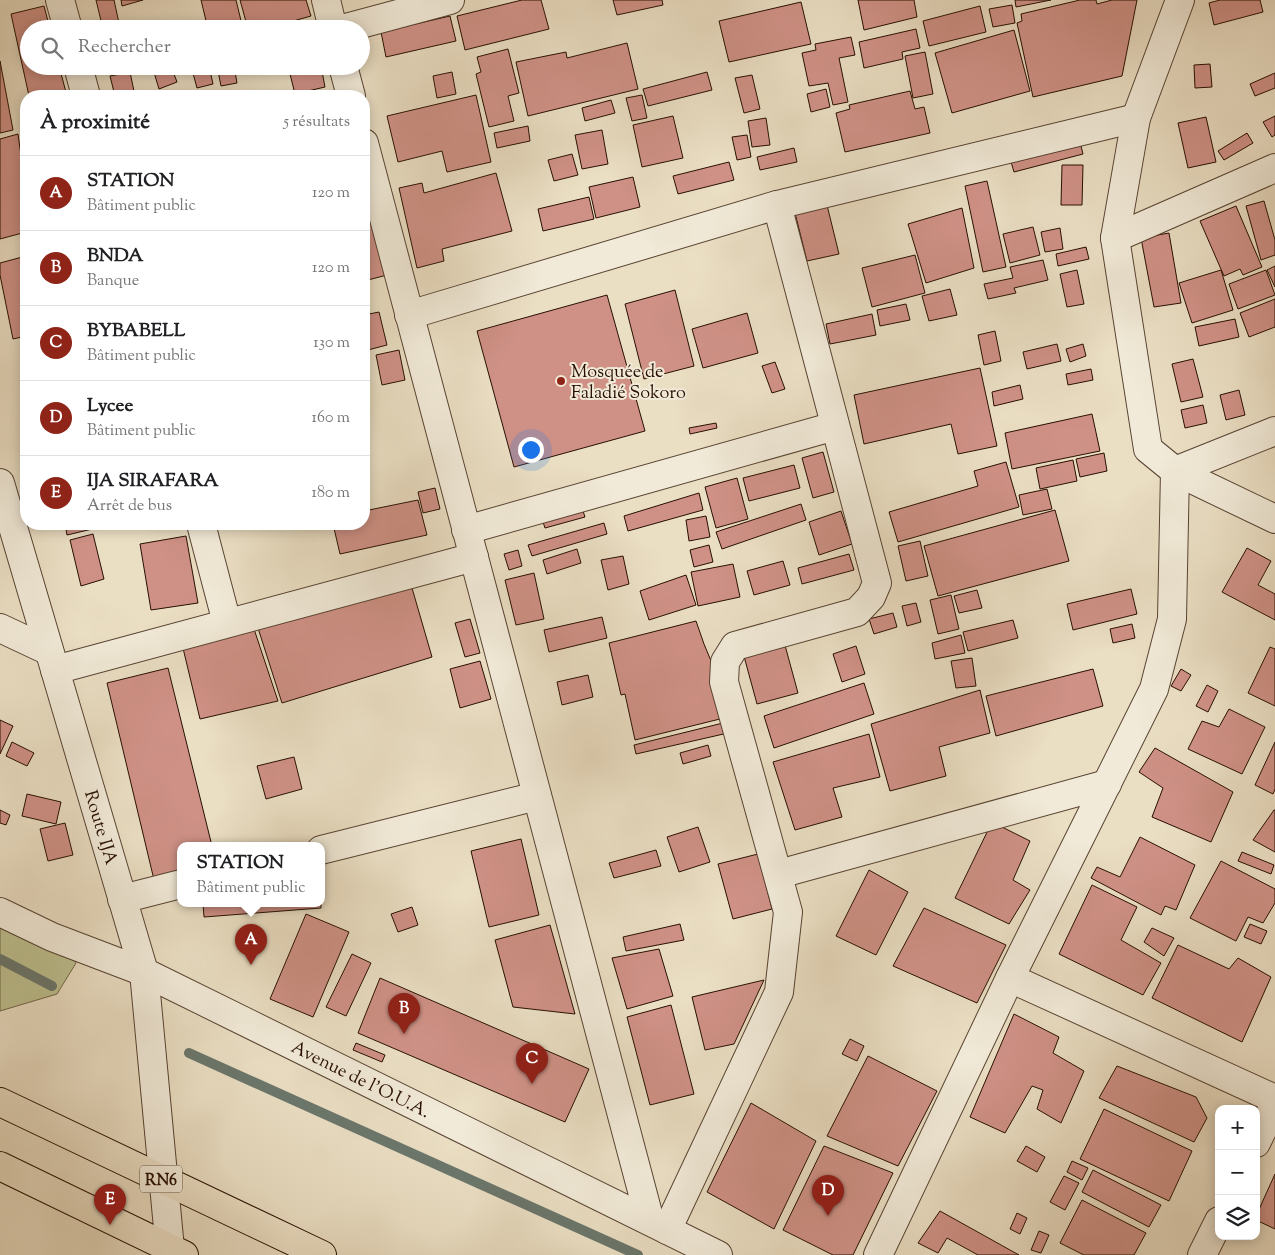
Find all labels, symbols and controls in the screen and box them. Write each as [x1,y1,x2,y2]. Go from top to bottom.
search box [20,20,370,75]
icon: search [38,34,66,62]
text: Rechercher [78,34,171,61]
text: À proximité [40,108,150,138]
text: 5 résultats [283,111,350,134]
text: STATION [87,168,174,195]
text: A [50,182,63,205]
text: 120 m [312,182,350,205]
text: Bâtiment public [87,195,196,218]
text: BNDA [87,243,143,270]
text: B [51,257,61,280]
text: 120 m [312,257,350,280]
text: Banque [87,270,139,293]
text: BYBABELL [87,318,185,345]
text: C [50,332,62,355]
text: 130 m [313,332,350,355]
text: Bâtiment public [87,345,196,368]
place label: Mosquée de Faladié Sokoro [571,360,686,407]
marker: Mosquée de Faladié Sokoro [555,375,567,387]
text: Lycee [87,393,133,420]
text: D [50,407,62,430]
text: 160 m [312,407,350,430]
text: Bâtiment public [87,420,196,443]
your location [518,437,544,463]
text: IJA SIRAFARA [87,468,219,495]
text: E [51,482,61,505]
text: 180 m [311,482,350,505]
text: Arrêt de bus [87,495,172,518]
street label: Route IJA [76,787,123,869]
popup [177,842,325,907]
text: STATION [197,850,284,877]
text: Bâtiment public [197,877,305,900]
pin: A [235,924,267,965]
pin: B [388,993,420,1034]
street label: Avenue de l'O.U.A. [286,1035,434,1126]
pin: C [516,1043,548,1084]
map controls [1215,1105,1260,1240]
button: + [1215,1105,1260,1150]
button: − [1215,1150,1260,1195]
road number: RN6 [140,1166,182,1192]
pin: D [812,1175,844,1216]
pin: E [94,1184,126,1225]
button: layers [1215,1195,1260,1240]

